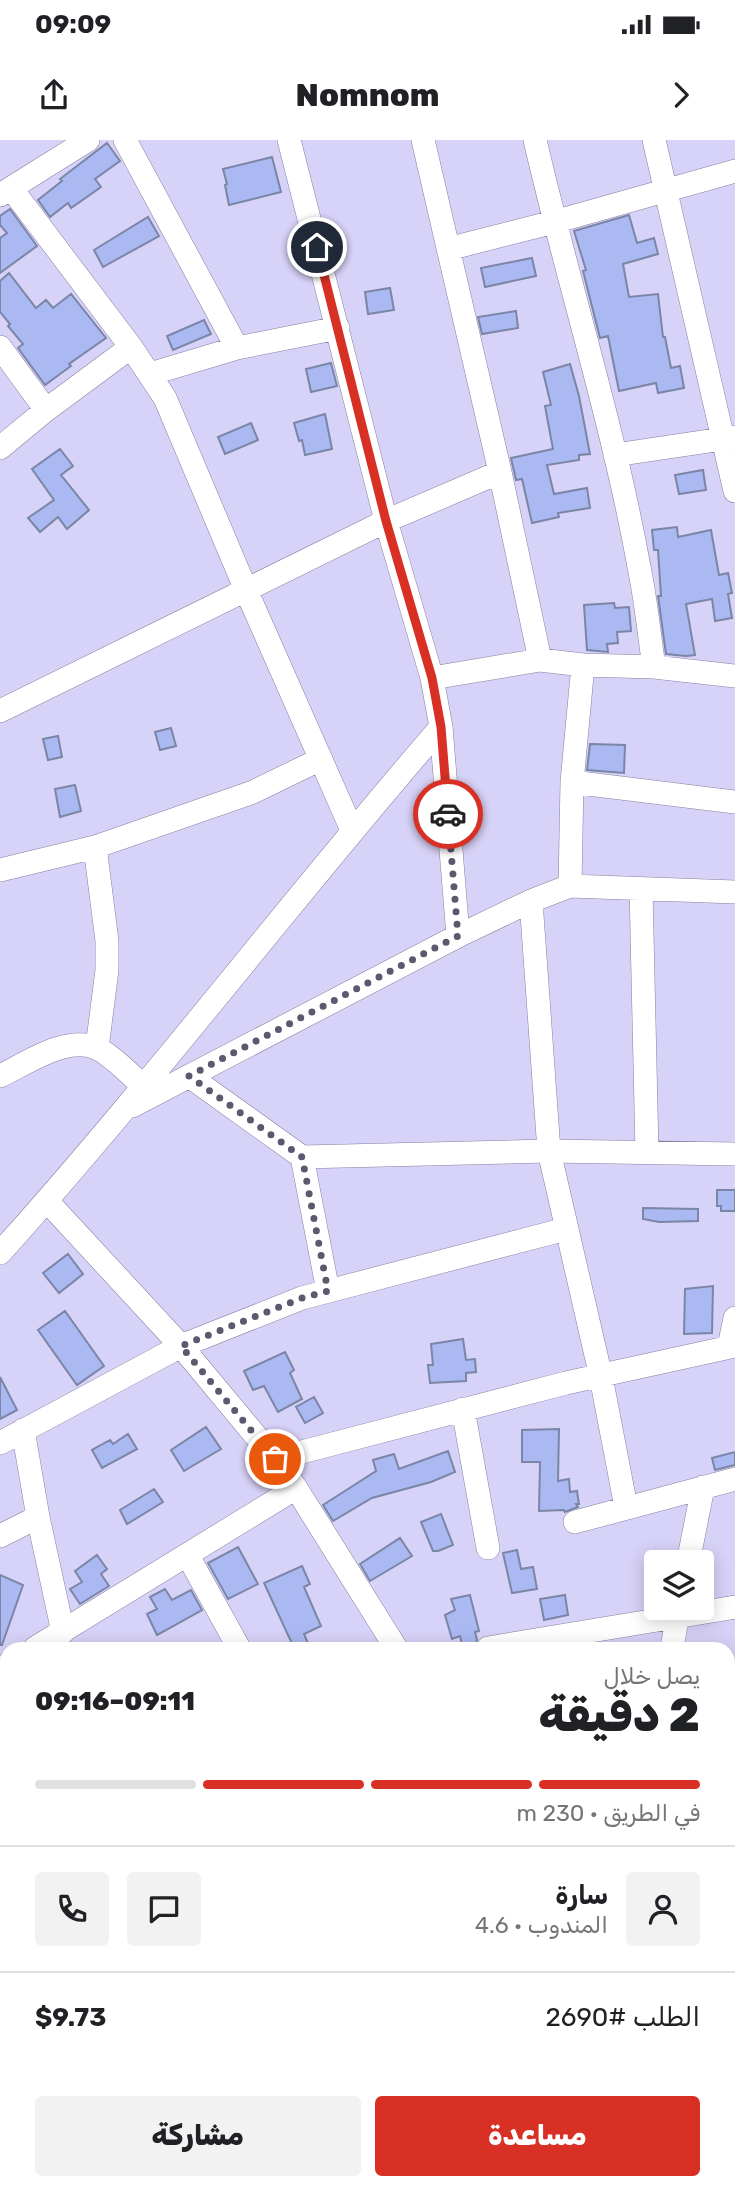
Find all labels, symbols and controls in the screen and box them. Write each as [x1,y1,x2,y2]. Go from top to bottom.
text: 09:09 [35,9,111,40]
icon: share [35,76,73,114]
text: Nomnom [296,76,439,114]
icon: forward [662,76,700,114]
pin [287,217,347,277]
icon: home [298,228,336,266]
courier [413,779,483,849]
icon: car [429,795,467,833]
pin [245,1429,305,1489]
icon: bag [256,1440,294,1478]
map controls [644,1550,714,1620]
button: layers [644,1550,714,1620]
text: يصل خلال [604,1662,700,1690]
text: 09:11–09:16 [35,1686,195,1717]
text: 2 دقيقة [538,1688,700,1743]
text: في الطريق · 230 m [516,1799,700,1827]
button: phone [35,1872,109,1946]
button: chat [127,1872,201,1946]
button: person [626,1872,700,1946]
text: سارة [555,1880,608,1911]
text: المندوب · 4.6 [475,1911,608,1939]
text: $9.73 [35,2002,106,2033]
text: الطلب #2690 [545,2002,700,2033]
button: مشاركة [35,2096,361,2176]
button: مساعدة [375,2096,700,2176]

